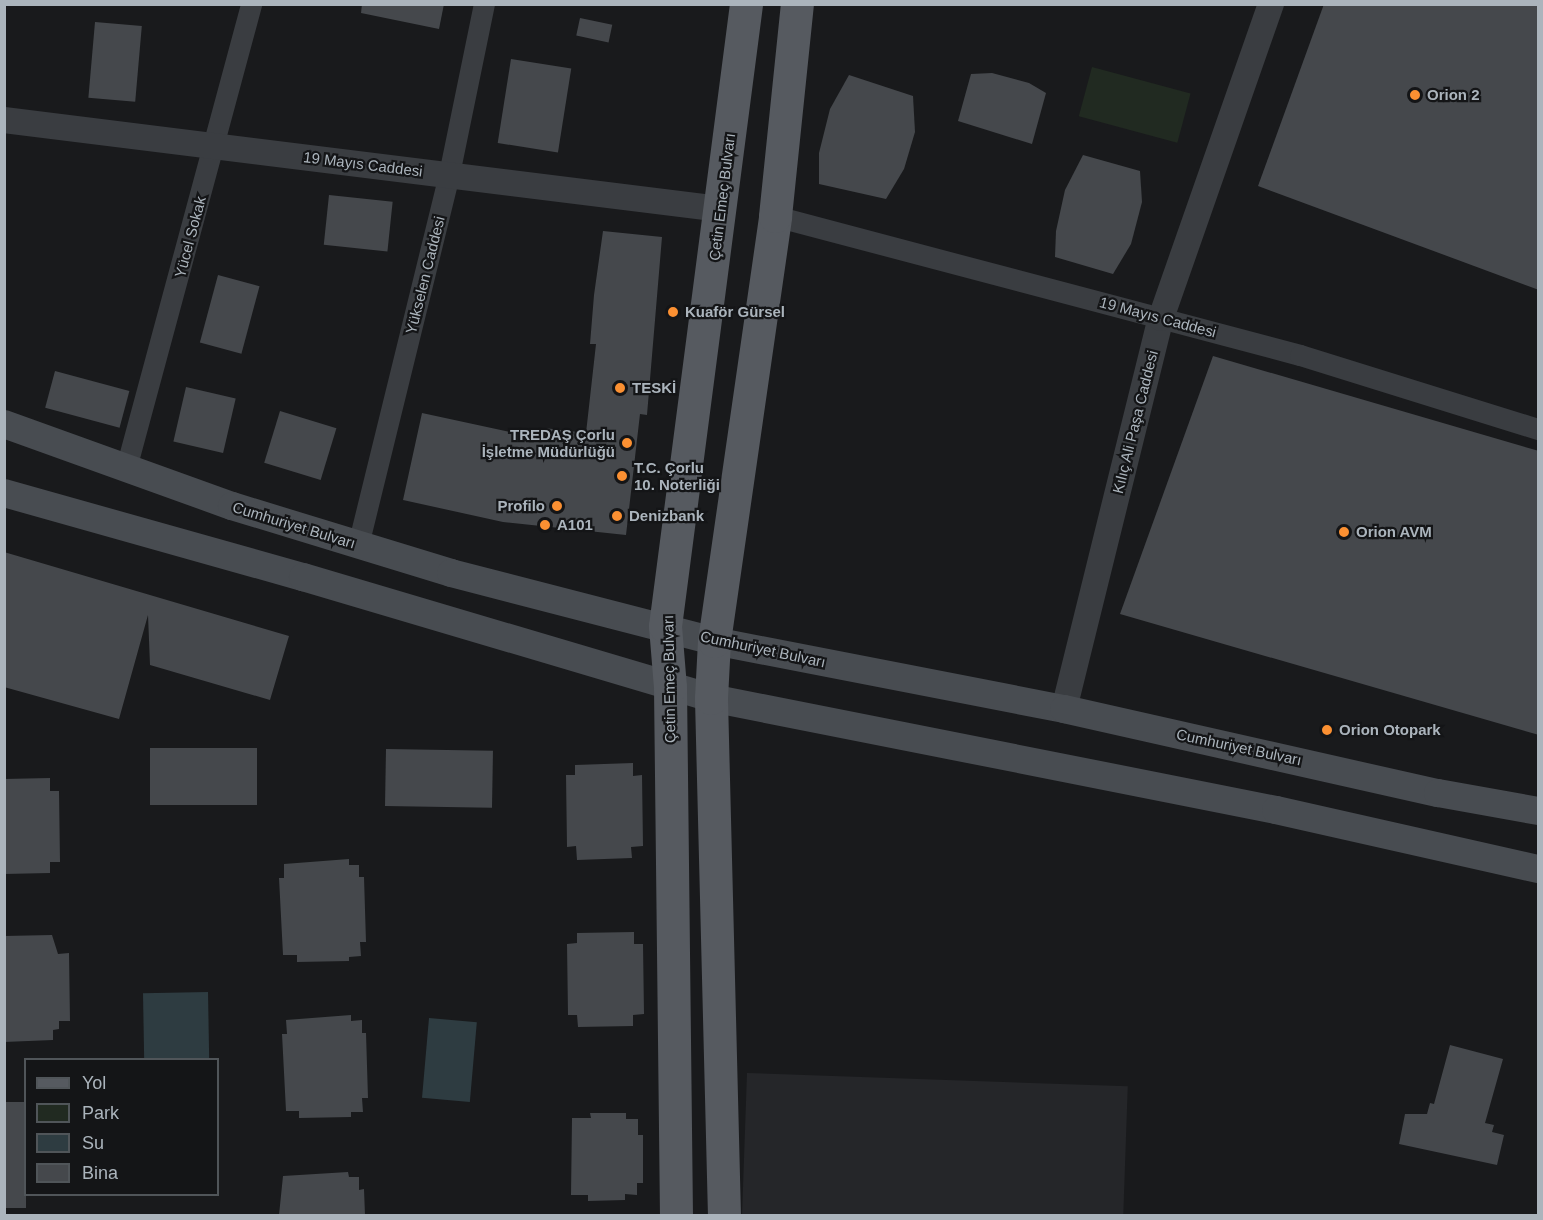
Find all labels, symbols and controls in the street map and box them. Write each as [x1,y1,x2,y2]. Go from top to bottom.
place label: Orion 2 [1427,86,1480,104]
marker: Orion 2 [1408,88,1422,102]
street label: Çetin Emeç Bulvarı [705,132,739,262]
street label: 19 Mayıs Caddesi [302,148,424,180]
street label: Yücel Sokak [171,194,209,280]
street label: Yükselen Caddesi [402,214,448,336]
street label: 19 Mayıs Caddesi [1098,293,1218,341]
place label: Kuaför Gürsel [685,303,785,321]
marker: Kuaför Gürsel [666,305,680,319]
street label: Kılıç Ali Paşa Caddesi [1108,348,1162,496]
place label: TESKİ [632,379,676,397]
marker: TESKİ [613,381,627,395]
place label: TREDAŞ Çorlu İşletme Müdürlüğü [482,425,615,460]
marker: TREDAŞ Çorlu İşletme Müdürlüğü [620,436,634,450]
place label: T.C. Çorlu 10. Noterliği [634,458,720,493]
marker: T.C. Çorlu 10. Noterliği [615,469,629,483]
place label: Profilo [498,497,545,515]
street label: Cumhuriyet Bulvarı [230,498,358,552]
marker: Profilo [550,499,564,513]
place label: Denizbank [629,507,704,525]
marker: Denizbank [610,509,624,523]
place label: A101 [557,516,593,534]
marker: A101 [538,518,552,532]
place label: Orion AVM [1356,523,1432,541]
marker: Orion AVM [1337,525,1351,539]
street label: Çetin Emeç Bulvarı [659,615,679,743]
street label: Cumhuriyet Bulvarı [699,627,827,671]
place label: Orion Otopark [1339,721,1441,739]
marker: Orion Otopark [1320,723,1334,737]
street label: Cumhuriyet Bulvarı [1175,725,1303,769]
legend [24,1058,219,1196]
text: Yol [82,1073,106,1093]
text: Park [82,1103,119,1123]
text: Su [82,1133,104,1153]
text: Bina [82,1163,118,1183]

